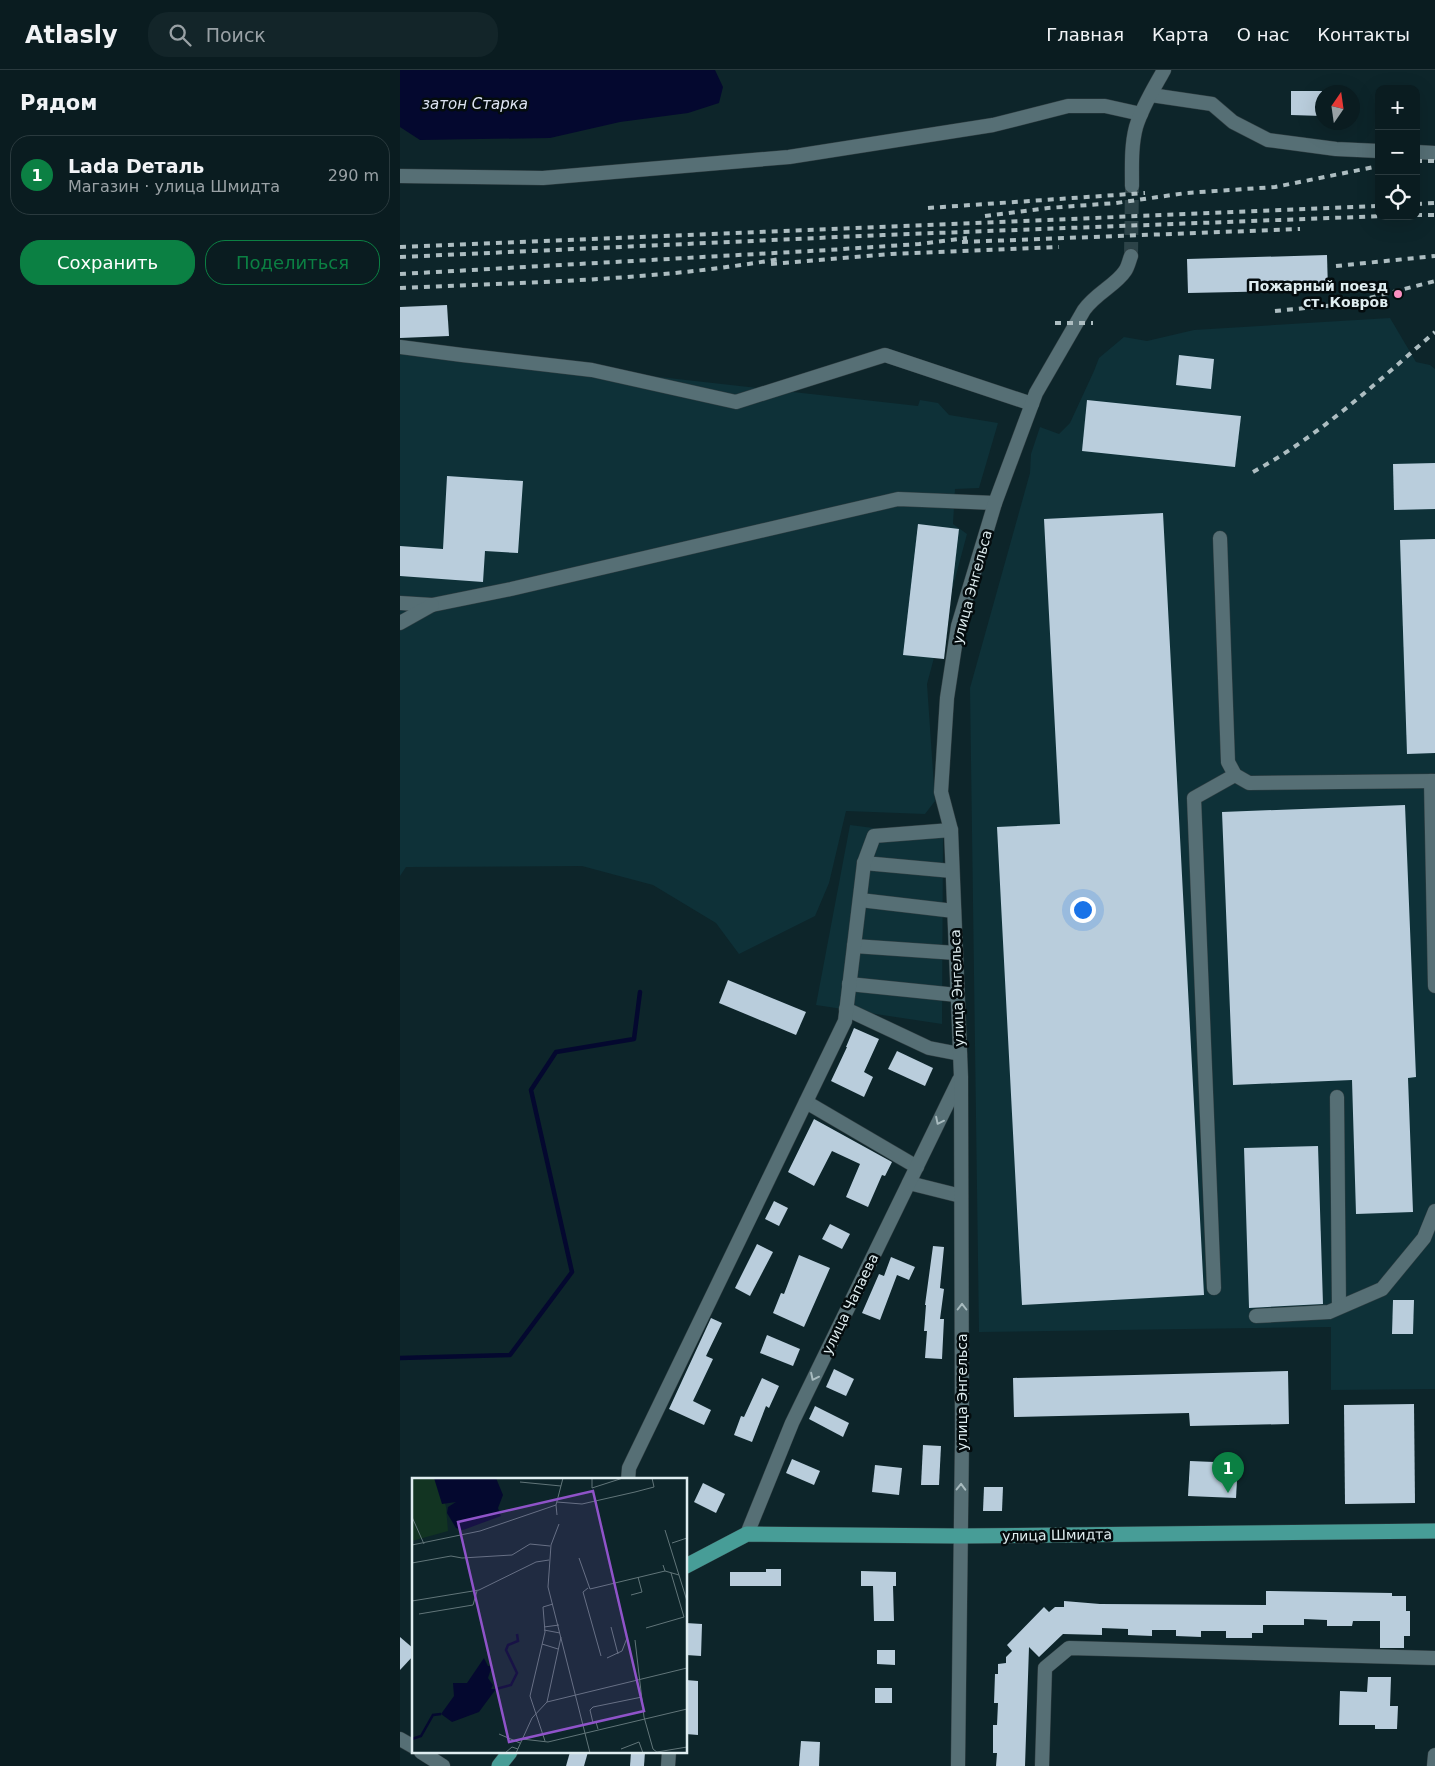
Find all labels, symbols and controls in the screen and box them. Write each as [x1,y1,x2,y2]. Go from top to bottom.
search box [148,12,498,57]
text: Atlasly [25,21,118,49]
icon: search [166,21,194,49]
text: Поиск [206,24,266,46]
text: Главная [1046,24,1124,45]
text: Карта [1152,24,1209,45]
text: О нас [1237,24,1289,45]
text: Контакты [1317,24,1410,45]
north arrow [1315,85,1360,130]
map controls [1375,85,1420,220]
button: + [1375,85,1420,130]
text: Рядом [20,91,97,115]
water label: затон Старка [422,95,528,113]
button: − [1375,130,1420,175]
text: Lada Dеталь [68,155,204,177]
text: 1 [31,166,43,185]
text: 290 m [328,166,379,185]
button: locate [1375,175,1420,220]
text: Магазин · улица Шмидта [68,177,280,196]
button: Сохранить [20,240,195,285]
button: Поделиться [205,240,380,285]
place label: Пожарный поезд ст. Ковров [1248,278,1388,310]
marker: Пожарный поезд ст. Ковров [1392,288,1404,300]
street label: улица Энгельса [949,528,995,646]
your location [1070,897,1096,923]
street label: улица Энгельса [947,929,967,1047]
one-way arrow [935,1116,946,1125]
street label: улица Чапаева [819,1251,881,1357]
one-way arrow [957,1303,967,1310]
street label: улица Энгельса [954,1333,970,1451]
one-way arrow [810,1372,820,1381]
pin: 1 [1212,1452,1244,1493]
inset map [412,1478,688,1754]
one-way arrow [956,1483,966,1490]
street label: улица Шмидта [1002,1526,1112,1544]

